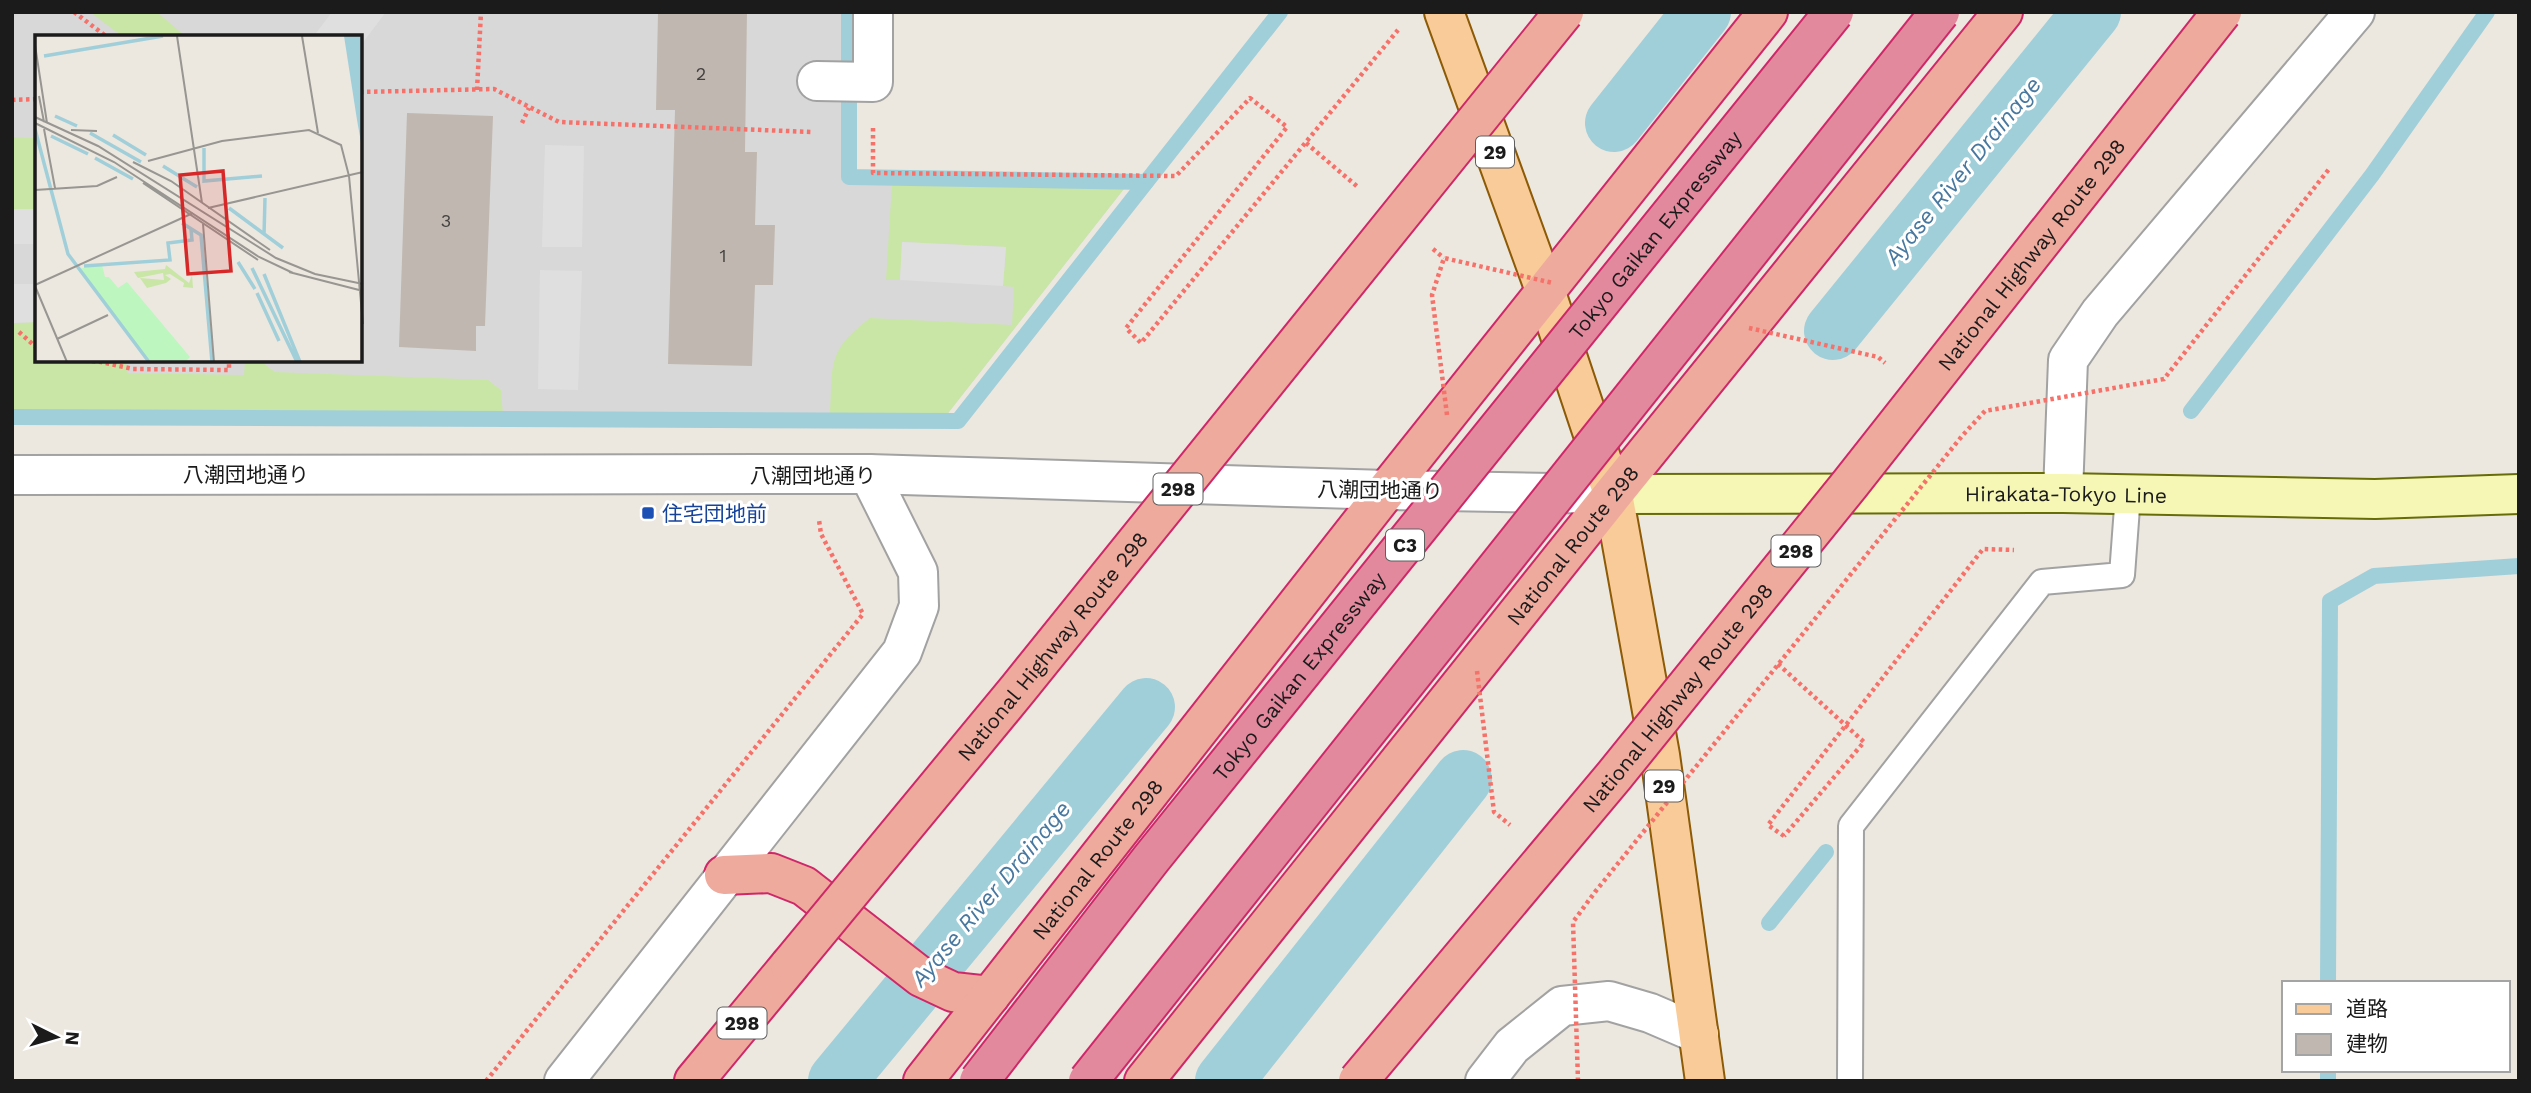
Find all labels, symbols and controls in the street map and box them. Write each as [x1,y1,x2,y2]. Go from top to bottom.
inset map [35,35,362,362]
house number: 2 [696,63,706,84]
water label: Ayase River Drainage [1878,72,2047,271]
street label: Tokyo Gaikan Expressway [1563,125,1746,344]
street label: National Highway Route 298 [1932,133,2130,375]
road number: 29 [1476,136,1514,168]
house number: 3 [441,210,451,231]
house number: 1 [719,245,727,266]
street label: National Route 298 [1501,460,1644,630]
street label: 八潮団地通り [183,462,309,487]
street label: 八潮団地通り [750,463,876,488]
road number: 298 [1154,474,1202,504]
street label: 八潮団地通り [1317,476,1443,504]
street label: Hirakata-Tokyo Line [1965,480,2167,508]
place label: 住宅団地前 [662,501,767,526]
marker: 住宅団地前 [640,505,656,521]
street label: National Highway Route 298 [952,526,1153,766]
road number: C3 [1386,530,1424,560]
road number: 298 [1772,536,1820,566]
street label: Tokyo Gaikan Expressway [1207,566,1390,785]
street label: National Highway Route 298 [1576,578,1778,818]
road number: 29 [1645,771,1683,802]
street label: National Route 298 [1026,774,1168,944]
water label: Ayase River Drainage [905,796,1076,993]
legend [2282,981,2510,1072]
text: 道路 [2346,996,2388,1021]
north arrow [21,1002,91,1072]
road number: 298 [718,1007,766,1038]
text: N [60,1030,85,1046]
text: 建物 [2346,1031,2388,1056]

